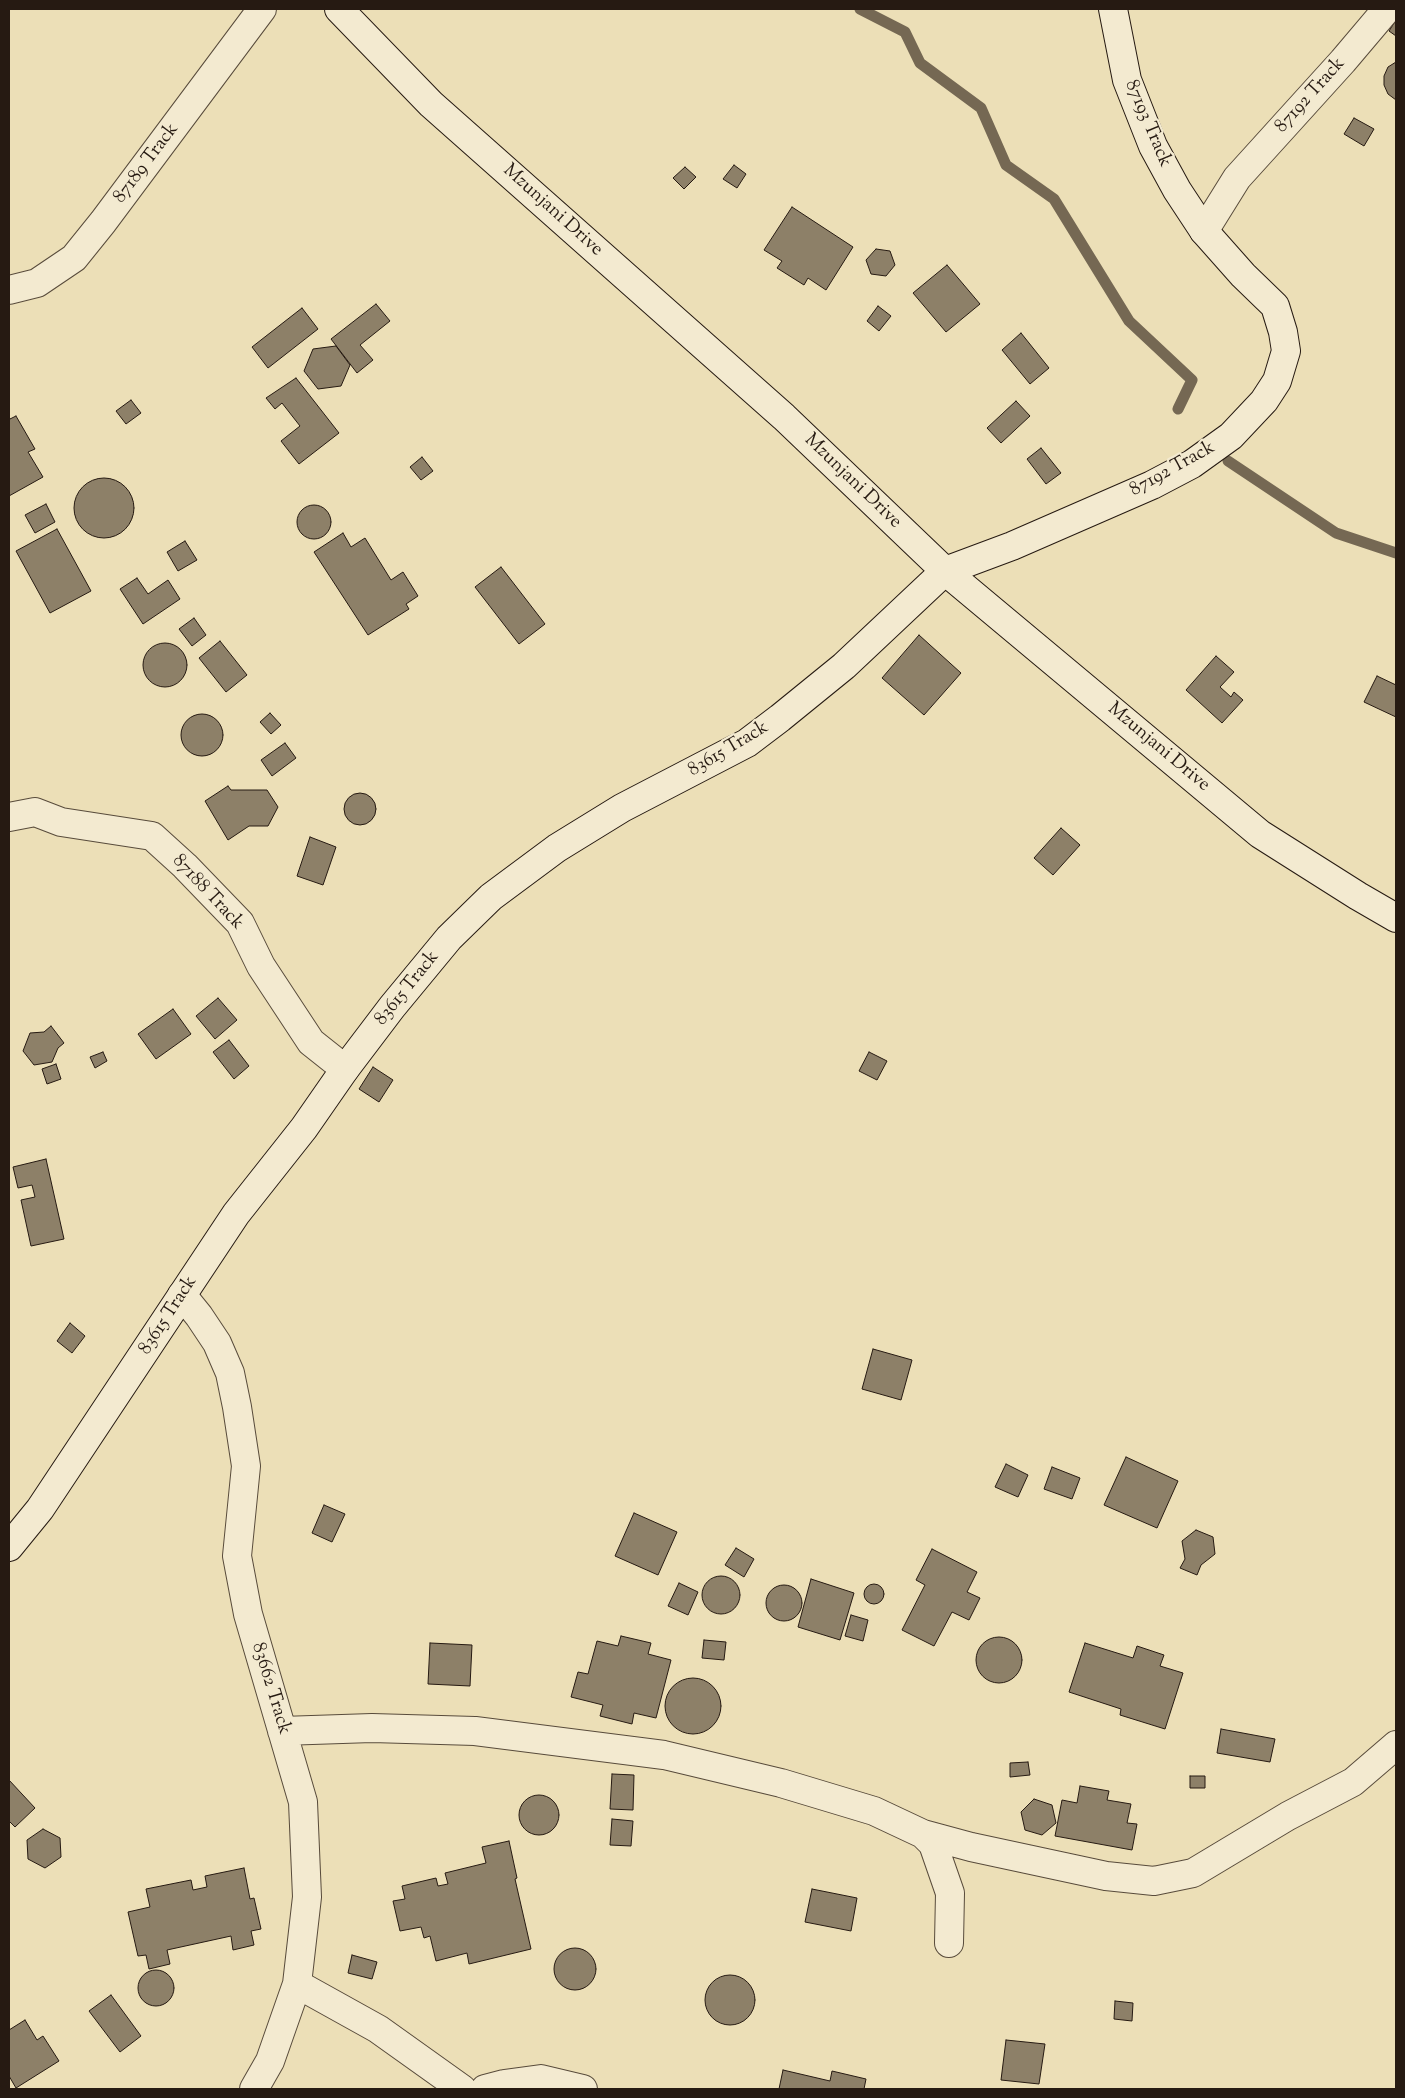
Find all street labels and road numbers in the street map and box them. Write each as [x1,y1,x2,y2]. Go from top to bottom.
street label: 87192 Track [1271,54,1351,138]
street label: 87193 Track [1118,77,1176,171]
street label: 87189 Track [109,119,185,209]
street label: Mzunjani Drive [497,160,607,262]
street label: Mzunjani Drive [798,430,906,534]
street label: 87192 Track [1127,437,1219,503]
street label: Mzunjani Drive [1102,698,1214,798]
street label: 83615 Track [685,717,773,783]
street label: 87188 Track [166,851,248,935]
street label: 83615 Track [371,947,445,1031]
street label: 83615 Track [135,1272,203,1360]
street label: 83662 Track [245,1640,295,1738]

